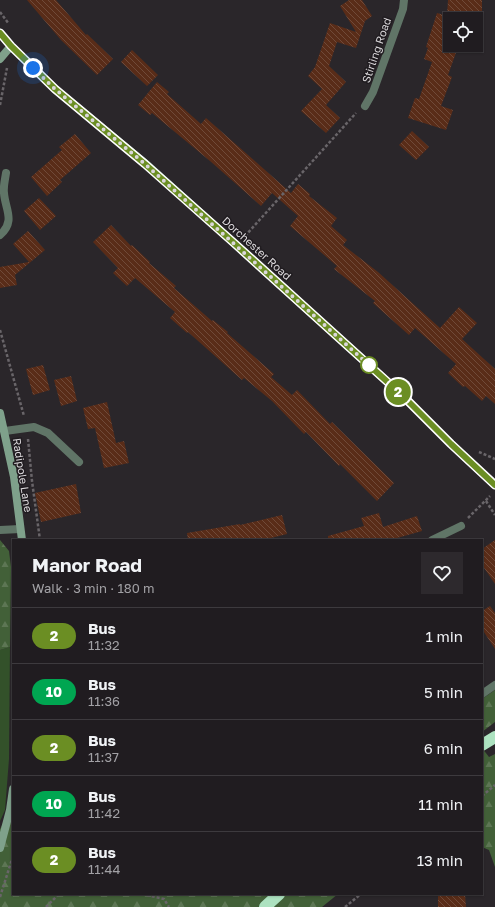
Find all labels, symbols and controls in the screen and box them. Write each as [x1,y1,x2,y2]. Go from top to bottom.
map controls [443,12,483,52]
button: locate [443,12,483,52]
street label: Stirling Road [359,16,393,84]
your location [23,58,43,78]
street label: Dorchester Road [220,214,294,282]
unlabelled marker [360,356,378,374]
line badge: 2 [385,379,411,405]
text: 2 [394,383,402,400]
street label: Radipole Lane [11,437,35,513]
button: heart [421,552,463,594]
text: Manor Road [32,553,142,576]
text: Walk · 3 min · 180 m [32,580,155,596]
text: Bus [88,619,116,637]
text: 2 [50,627,58,644]
text: 1 min [425,627,463,645]
text: 11:32 [88,637,120,653]
text: Bus [88,675,116,693]
text: 10 [46,683,62,700]
text: 5 min [424,683,463,701]
text: 11:36 [88,693,120,709]
text: Bus [88,731,116,749]
text: 2 [50,739,58,756]
text: 6 min [424,739,463,757]
text: 11:37 [88,749,119,765]
text: Bus [88,787,116,805]
text: 10 [46,795,62,812]
text: 11 min [418,795,463,813]
text: 11:42 [88,805,120,821]
text: Bus [88,843,116,861]
text: 2 [50,851,58,868]
text: 13 min [417,851,463,869]
text: 11:44 [88,861,120,877]

